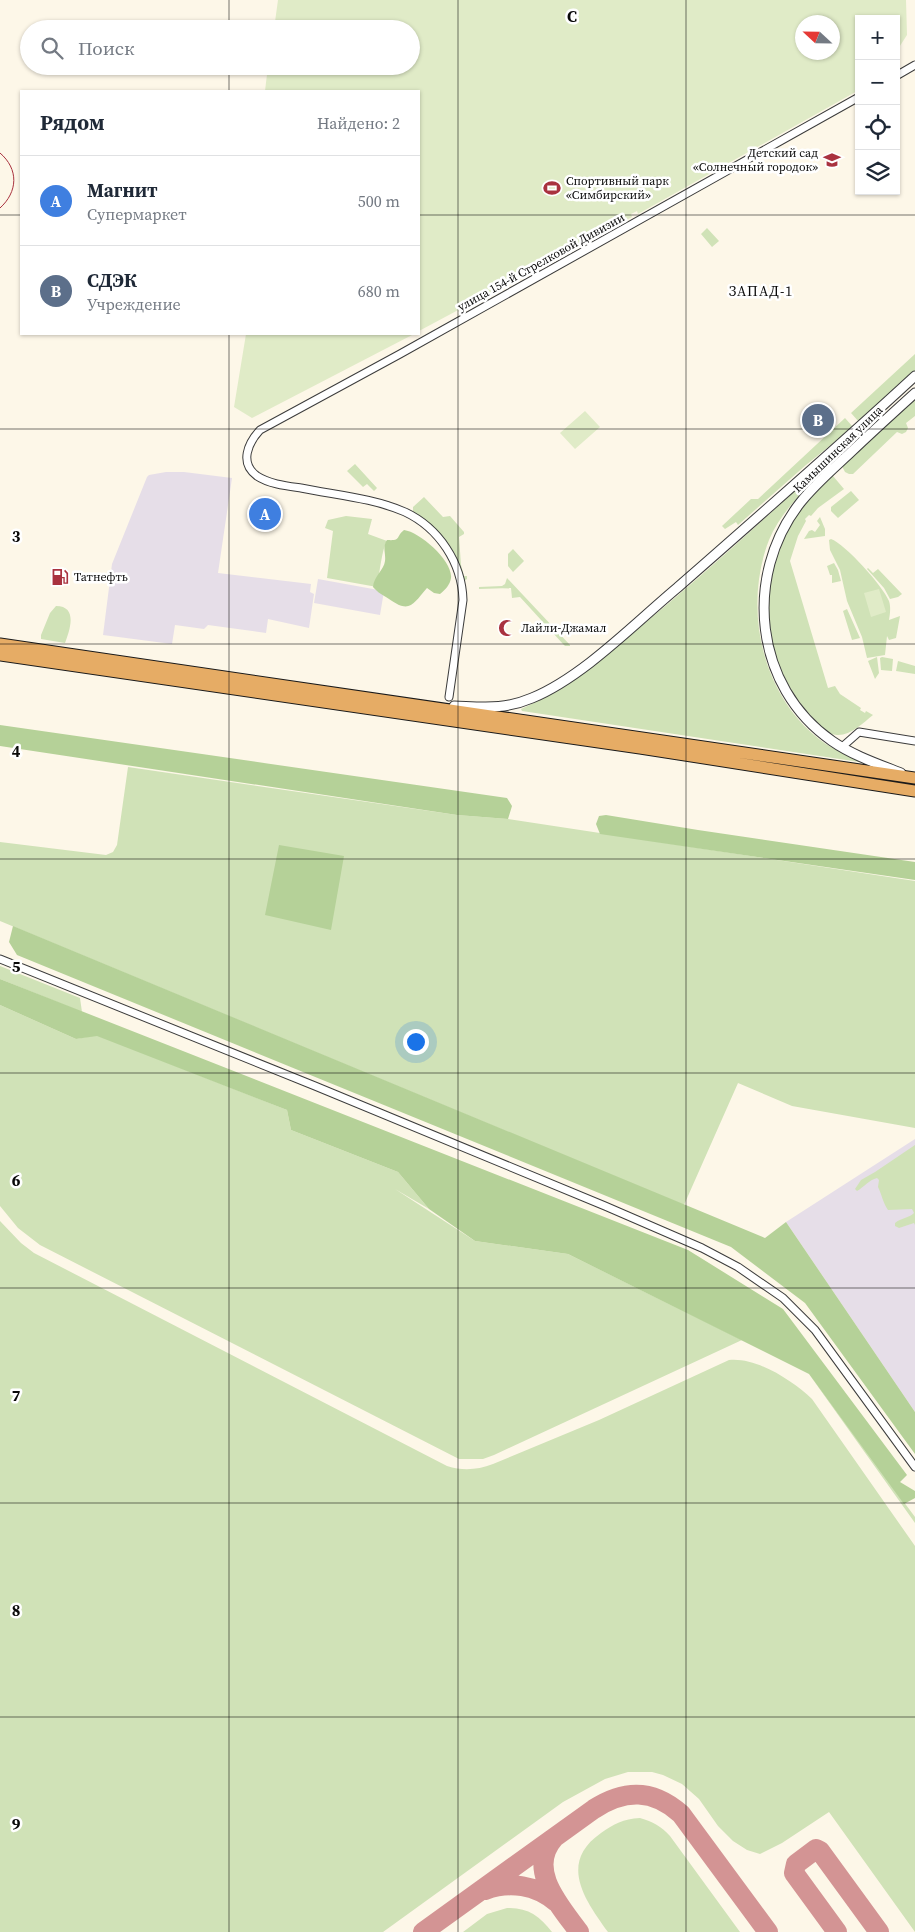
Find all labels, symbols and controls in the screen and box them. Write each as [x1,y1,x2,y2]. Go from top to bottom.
text: C [567,5,577,27]
north arrow [795,15,840,60]
map controls [855,15,900,195]
button: + [855,15,900,60]
search box [20,20,420,75]
icon: search [38,34,66,62]
text: Поиск [78,35,135,61]
button: − [855,60,900,105]
button: locate [855,105,900,150]
text: Рядом [40,108,105,137]
text: Найдено: 2 [317,112,400,134]
place label: Детский сад «Солнечный городок» [693,145,818,175]
school or university icon: Детский сад «Солнечный городок» [822,150,842,170]
button: layers [855,150,900,195]
place label: Спортивный парк «Симбирский» [566,173,669,203]
text: Магнит [87,177,158,203]
sports icon: Спортивный парк «Симбирский» [542,178,562,198]
text: A [51,190,61,212]
text: 500 m [358,190,400,212]
text: Супермаркет [87,203,187,225]
street label: улица 154-й Стрелковой Дивизии [454,209,628,315]
text: СДЭК [87,267,137,293]
text: B [51,280,61,302]
text: 680 m [358,280,400,302]
district label: ЗАПАД-1 [729,281,793,301]
text: Учреждение [87,293,181,315]
street label: Камышинская улица [790,401,887,496]
pin: B [802,401,834,439]
pin: A [249,495,281,533]
text: 3 [12,525,21,547]
fuel station icon: Татнефть [50,567,70,587]
place label: Татнефть [74,569,128,585]
mosque icon: Лайли-Джамал [497,618,517,638]
place label: Лайли-Джамал [521,620,606,636]
text: 4 [12,740,21,762]
text: 5 [12,955,21,977]
your location [403,1029,429,1055]
text: 6 [12,1169,21,1191]
text: 7 [12,1384,21,1406]
text: 8 [12,1599,20,1621]
text: 9 [12,1813,21,1835]

